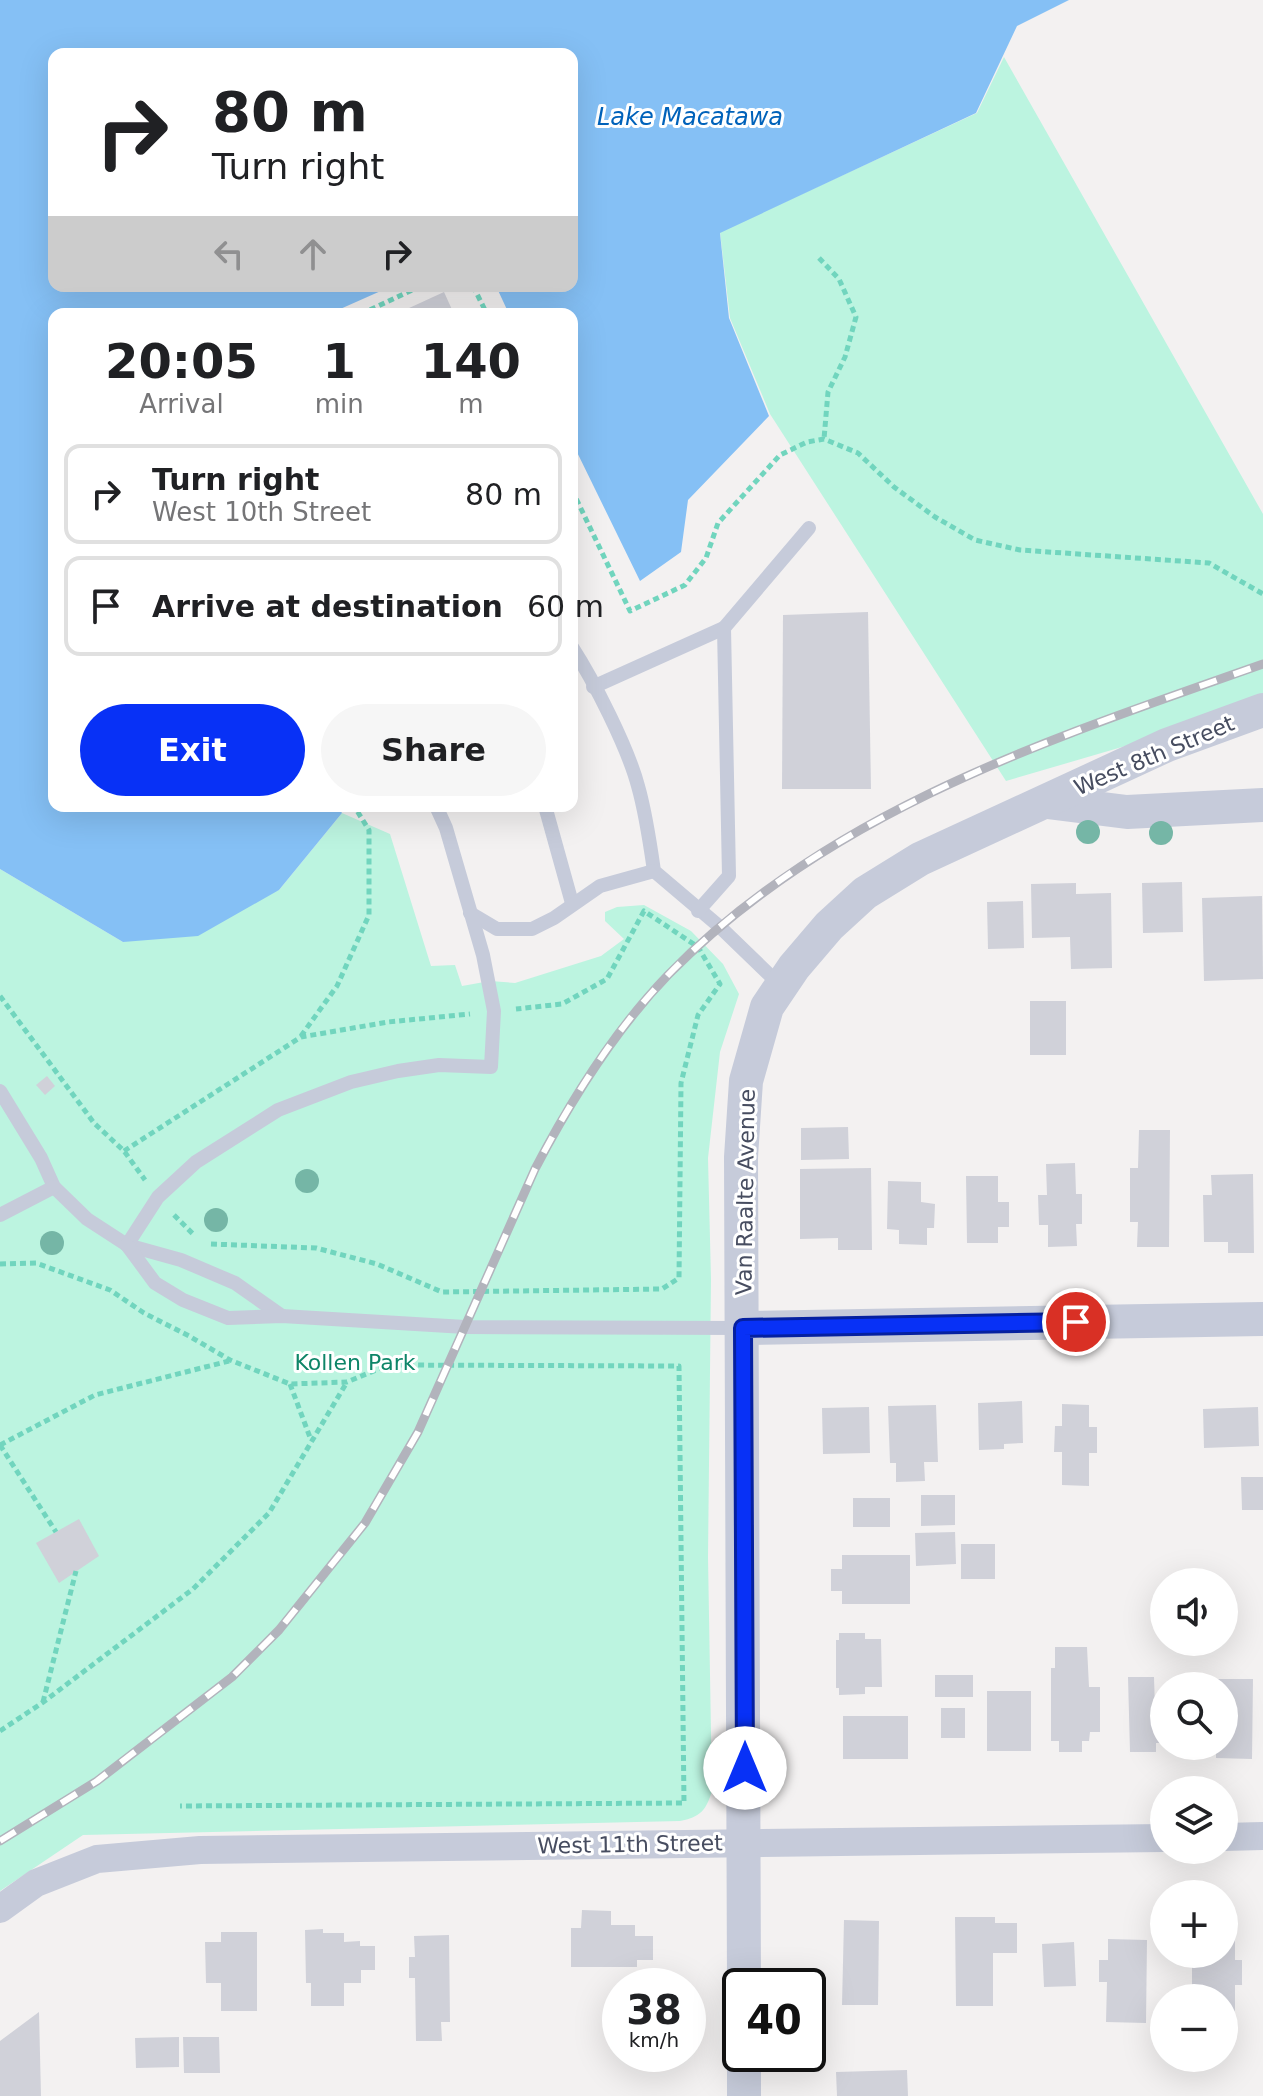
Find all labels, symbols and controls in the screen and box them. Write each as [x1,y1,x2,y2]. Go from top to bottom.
text: 80 m [212,79,368,144]
icon: right [80,80,184,184]
water label: Lake Macatawa [597,103,783,131]
text: Turn right [212,146,384,187]
icon: left [207,232,251,276]
icon: ahead [291,232,335,276]
icon: right [375,232,419,276]
text: 20:05 [105,333,258,389]
text: 1 [323,333,356,389]
text: 140 [421,333,521,389]
text: Arrival [139,389,224,419]
text: min [315,389,364,419]
text: m [458,389,484,419]
text: Turn right [152,462,319,497]
icon: right [84,472,128,516]
text: 80 m [465,477,542,512]
text: West 10th Street [152,497,371,527]
icon: arrive [84,584,128,628]
text: Arrive at destination [152,589,503,624]
text: 60 m [527,589,604,624]
button: Exit [80,704,305,796]
button: Share [321,704,546,796]
street label: West 8th Street [1070,710,1238,800]
street label: Van Raalte Avenue [731,1089,760,1295]
pin [1042,1288,1110,1356]
icon: arrive [1054,1300,1098,1344]
park label: Kollen Park [294,1350,416,1375]
map controls [1150,1568,1238,2072]
button: sound [1150,1568,1238,1656]
button: search [1150,1672,1238,1760]
position arrow [703,1726,787,1810]
button: layers [1150,1776,1238,1864]
street label: West 11th Street [537,1830,723,1859]
button: + [1150,1880,1238,1968]
speed limit sign: 40 [722,1968,826,2072]
button: − [1150,1984,1238,2072]
text: 38 [626,1987,682,2033]
text: km/h [629,2028,679,2052]

